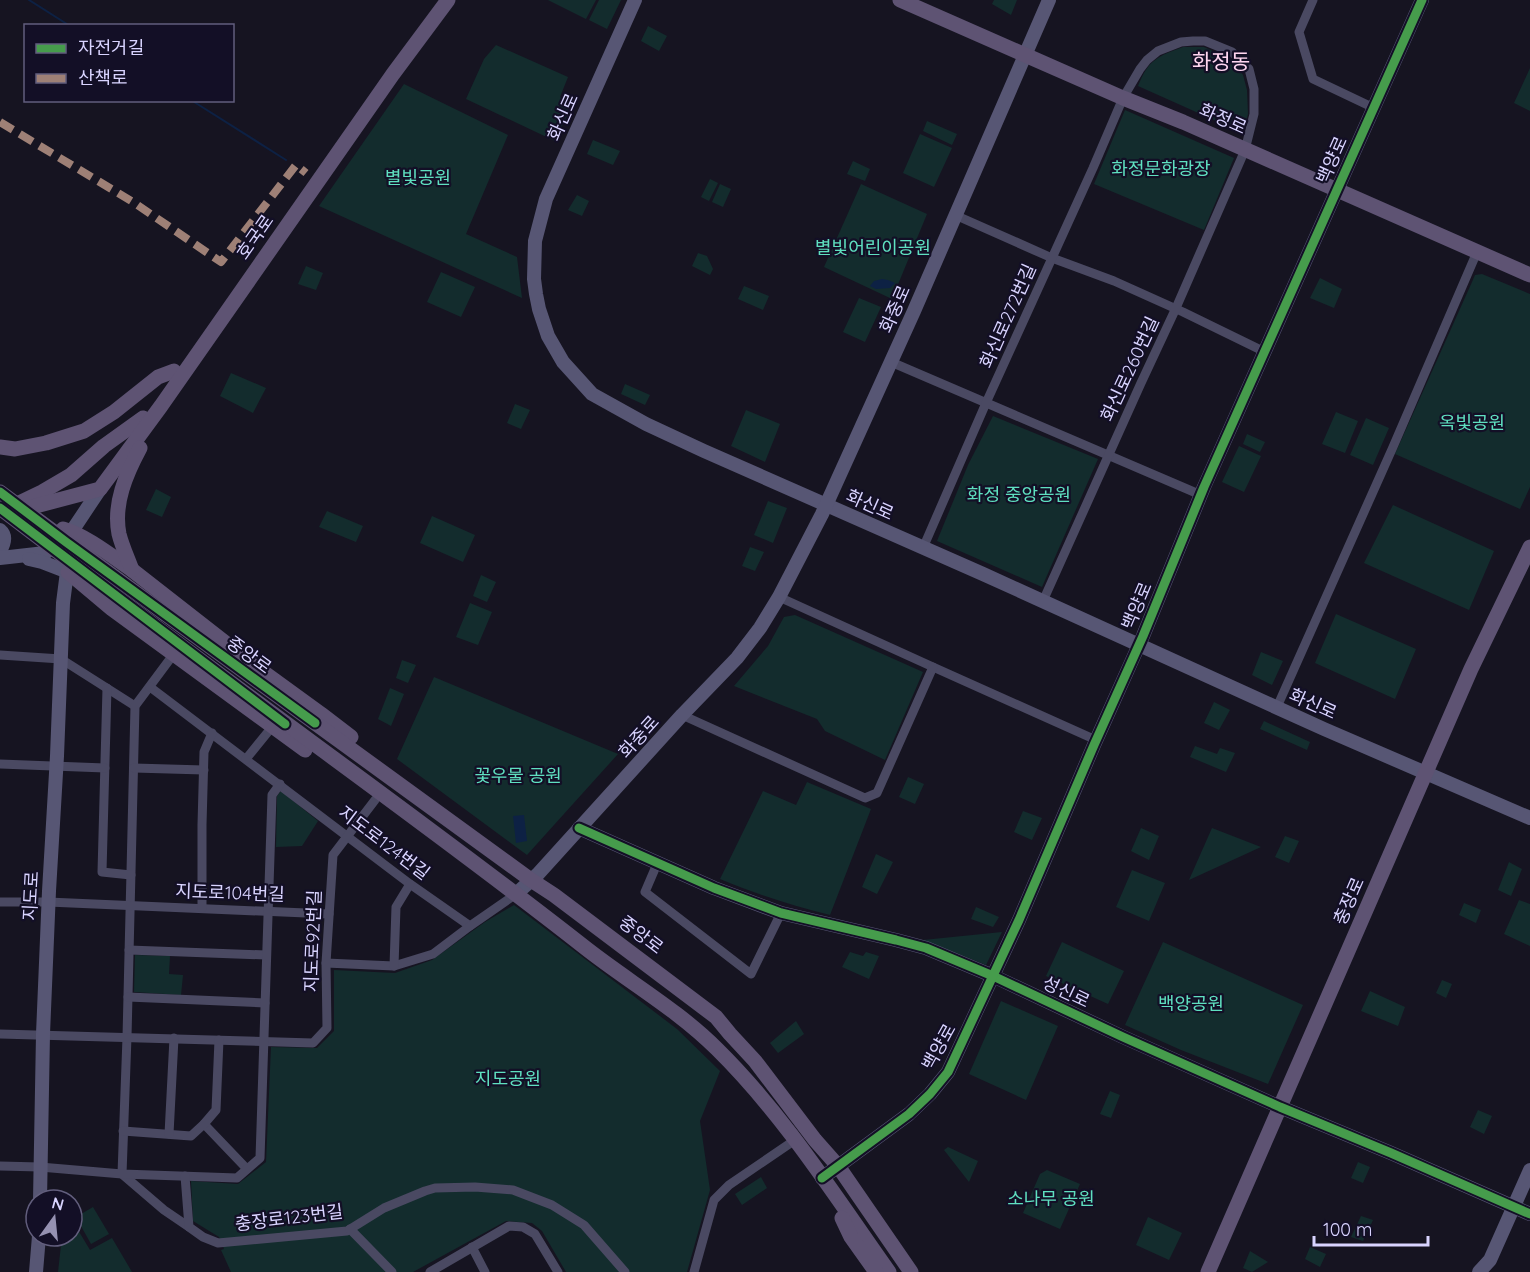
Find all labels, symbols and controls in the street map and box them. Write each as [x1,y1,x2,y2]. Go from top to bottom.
legend [24,24,234,102]
text: 자전거길 [78,36,144,59]
district label: 화정동 [1192,48,1250,74]
text: 산책로 [78,66,128,89]
street label: 화신로 [542,89,583,144]
street label: 화정로 [1196,98,1251,139]
street label: 백양로 [1311,132,1352,187]
park label: 화정문화광장 [1111,157,1211,180]
park label: 별빛공원 [385,166,451,189]
street label: 호국로 [231,210,278,264]
park label: 별빛어린이공원 [815,236,931,259]
street label: 화신로272번길 [974,260,1041,371]
street label: 화중로 [874,281,915,336]
street label: 화신로260번길 [1095,313,1164,425]
park label: 옥빛공원 [1439,411,1505,434]
park label: 화정 중앙공원 [967,483,1071,506]
street label: 화신로 [843,484,898,525]
street label: 백양로 [1116,578,1157,633]
street label: 중앙로 [222,631,276,679]
street label: 화신로 [1286,683,1341,724]
street label: 화중로 [613,711,664,763]
park label: 꽃우물 공원 [474,764,562,787]
street label: 지도로124번길 [334,801,435,884]
street label: 지도로 [18,871,43,921]
street label: 충장로 [1328,873,1369,928]
street label: 지도로104번길 [175,879,285,906]
street label: 지도로92번길 [299,889,326,993]
street label: 중앙로 [615,910,668,959]
street label: 성신로 [1039,971,1094,1012]
park label: 백양공원 [1158,992,1224,1015]
street label: 백양로 [916,1019,961,1074]
park label: 지도공원 [475,1067,541,1090]
park label: 소나무 공원 [1007,1187,1095,1210]
north arrow [24,1188,84,1248]
text: N [50,1192,66,1215]
street label: 충장로123번길 [234,1199,344,1236]
scale bar [1314,1209,1428,1247]
text: 100 m [1323,1218,1372,1241]

